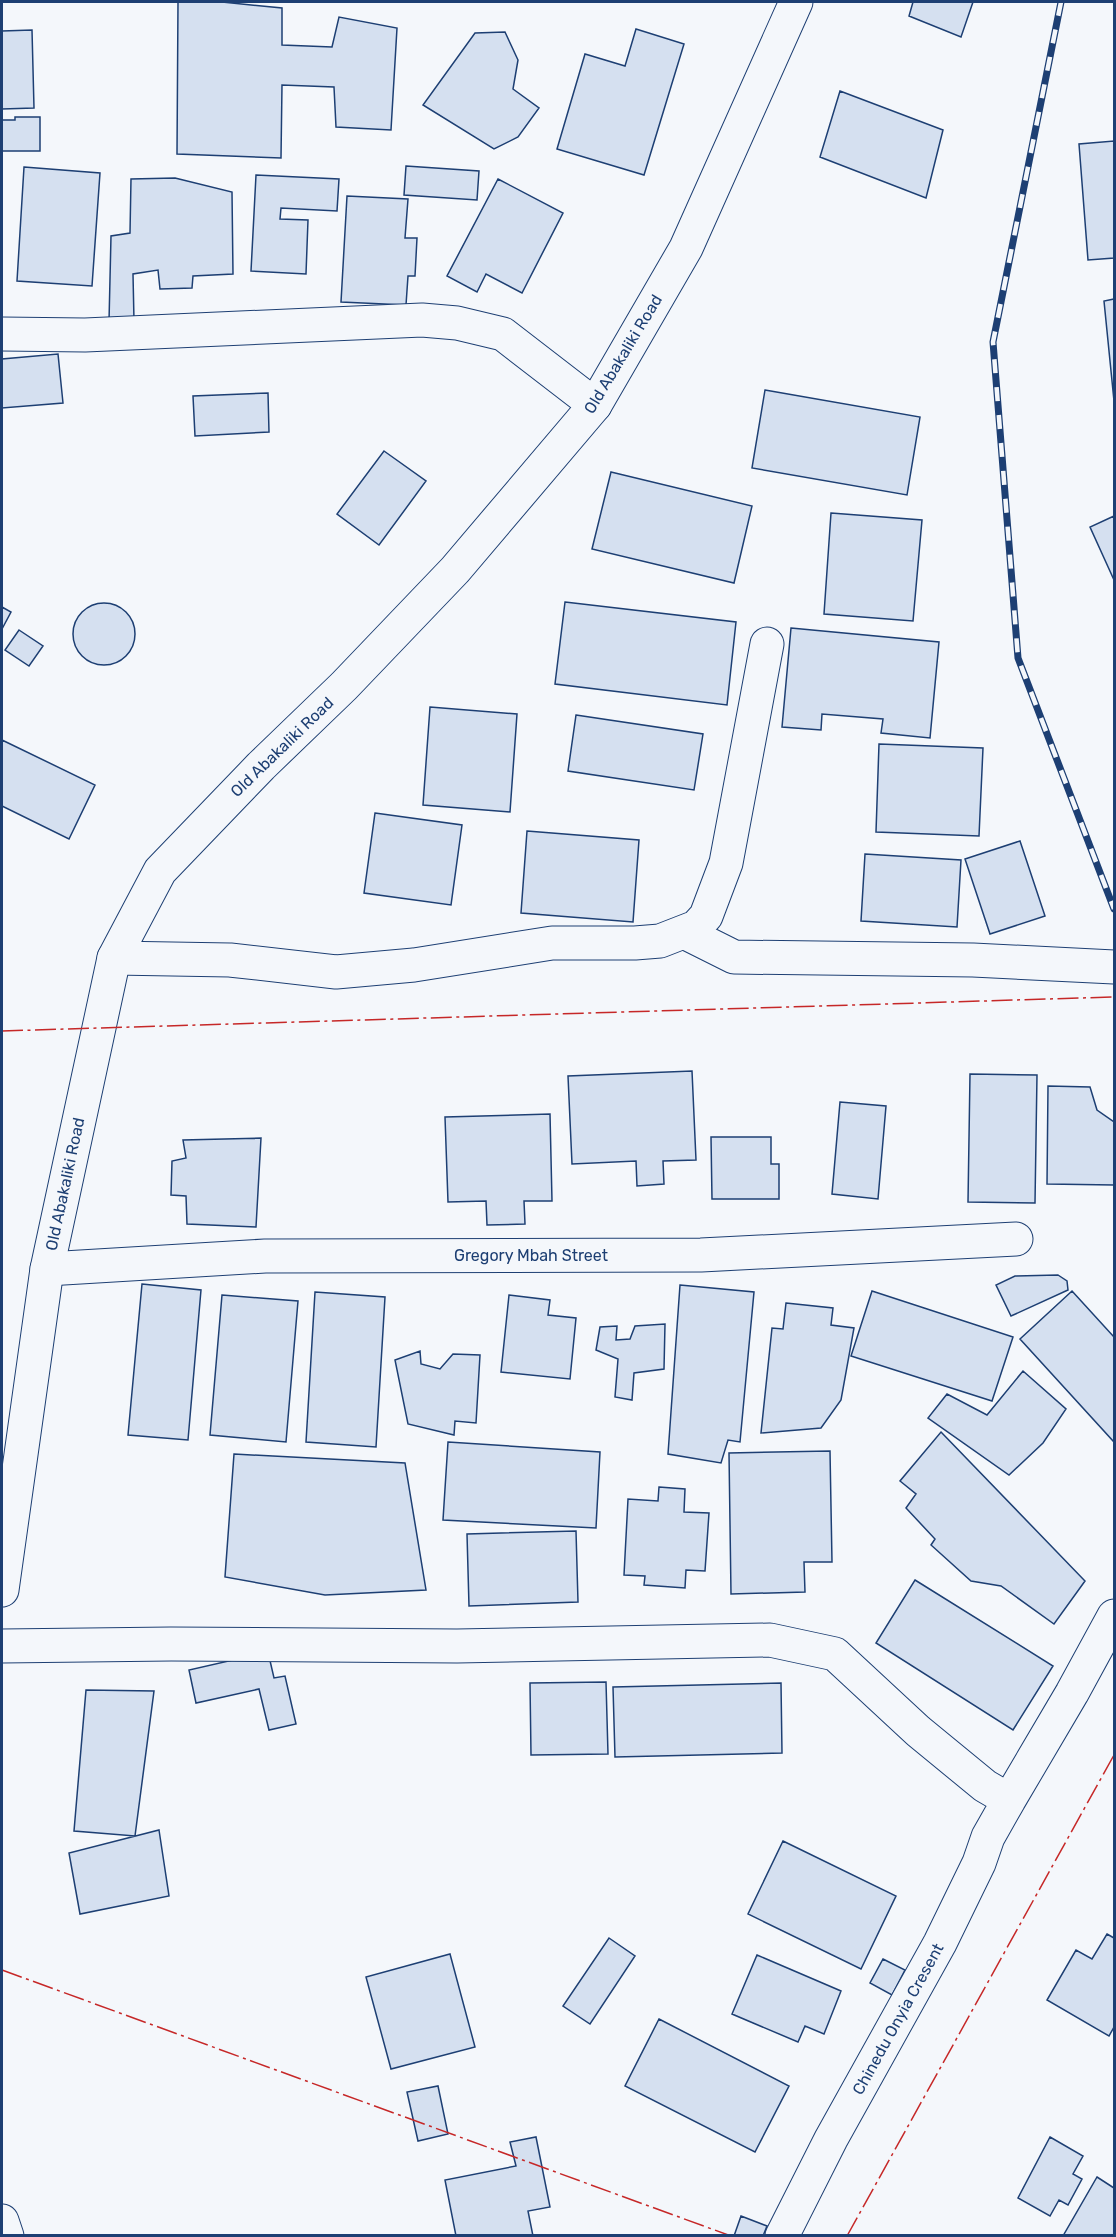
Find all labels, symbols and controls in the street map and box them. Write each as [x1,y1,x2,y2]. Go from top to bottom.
street label: Old Abakaliki Road [580,291,666,417]
street label: Old Abakaliki Road [227,693,337,801]
street label: Old Abakaliki Road [42,1116,88,1252]
street label: Gregory Mbah Street [454,1246,608,1265]
street label: Chinedu Onyia Cresent [848,1940,948,2098]

